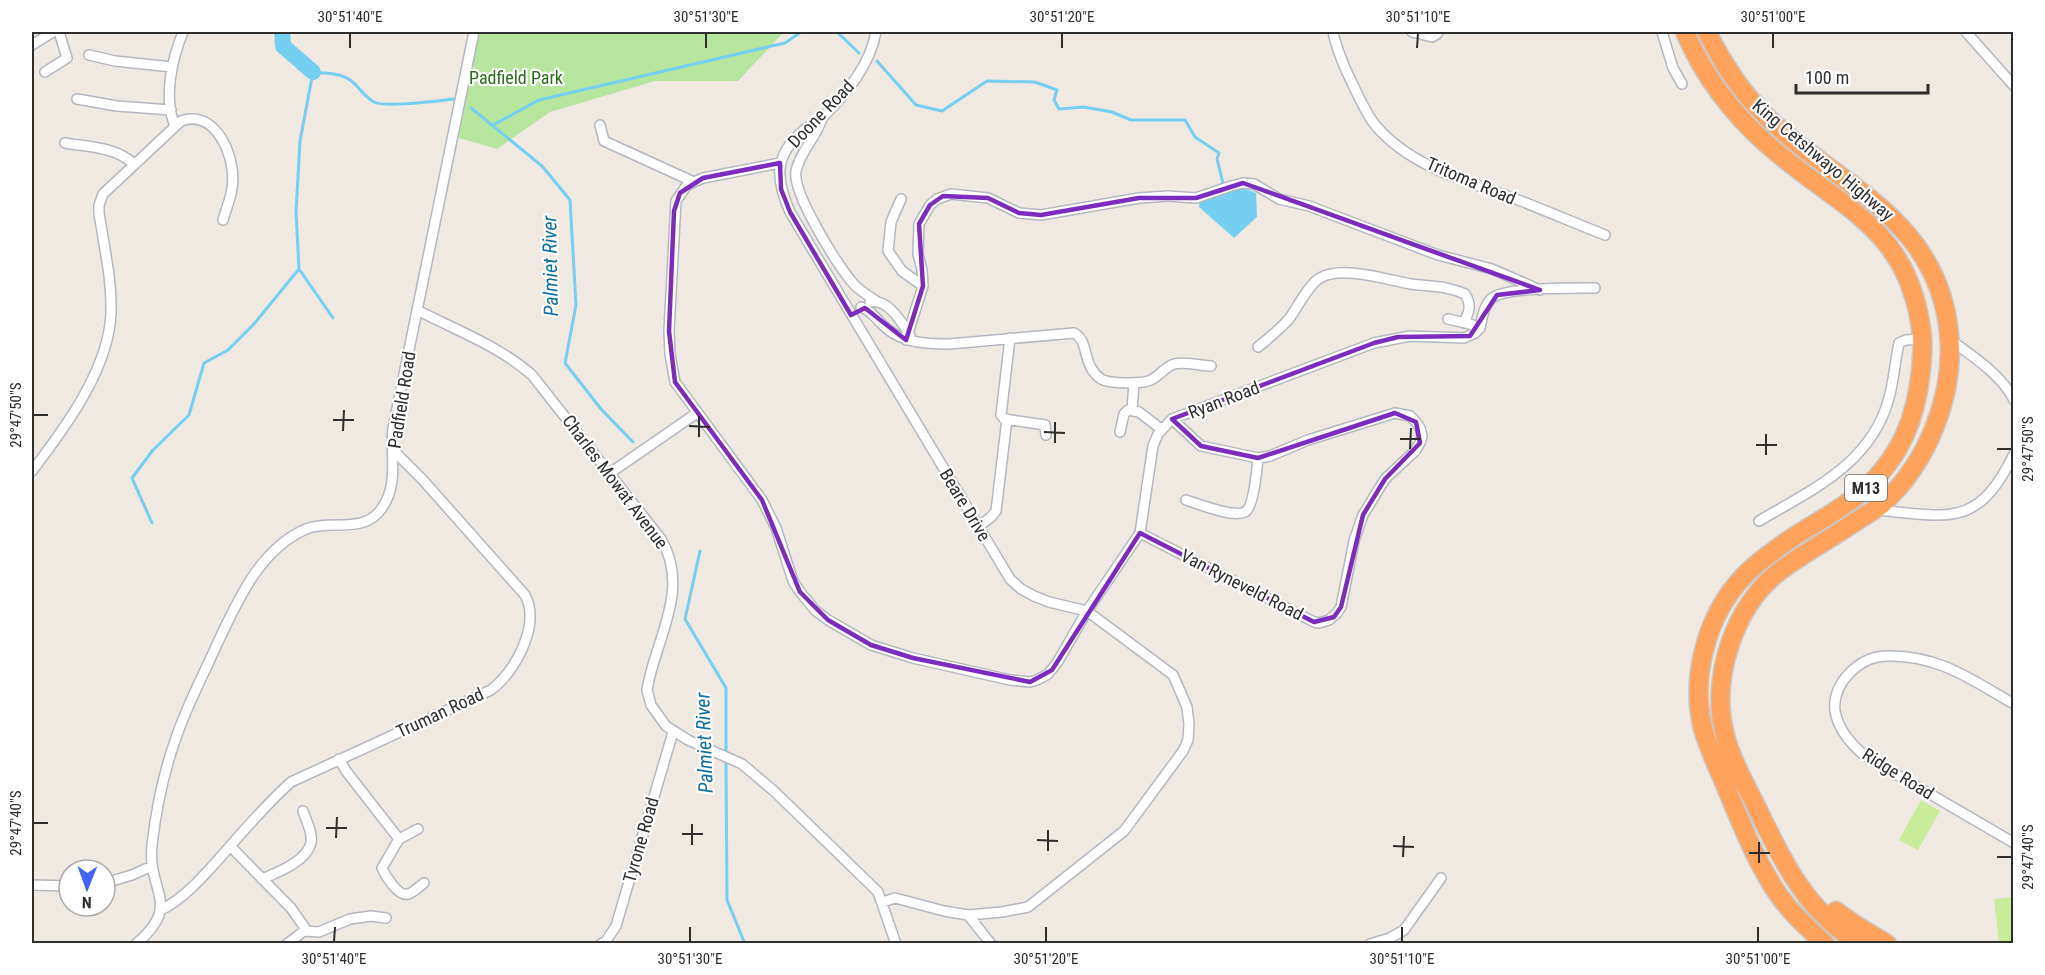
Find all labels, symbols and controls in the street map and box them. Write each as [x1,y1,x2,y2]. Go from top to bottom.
text: 30°51'40"E [318,8,382,26]
text: 30°51'30"E [674,8,738,26]
text: 30°51'20"E [1030,8,1094,26]
text: 30°51'10"E [1386,8,1450,26]
text: 30°51'00"E [1741,8,1805,26]
scale bar [1796,57,1928,95]
park label: Padfield Park [469,67,563,88]
text: 100 m [1805,67,1849,88]
street label: Doone Road [783,76,858,152]
street label: King Cetshwayo Highway [1748,94,1899,225]
street label: Tritoma Road [1423,152,1519,209]
water label: Palmiet River [537,214,563,317]
street label: Padfield Road [383,350,420,450]
street label: Ryan Road [1185,376,1262,423]
text: 29°47'50"S [7,382,25,448]
street label: Charles Mowat Avenue [558,411,673,553]
text: 29°47'50"S [2019,416,2037,482]
street label: Beare Drive [936,465,995,545]
road number: M13 [1845,475,1887,501]
street label: Van Ryneveld Road [1177,545,1307,624]
street label: Truman Road [393,683,487,742]
water label: Palmiet River [690,691,718,794]
street label: Ridge Road [1859,743,1938,804]
text: 29°47'40"S [7,790,25,856]
street label: Tyrone Road [618,795,663,885]
text: 29°47'40"S [2019,824,2037,890]
north arrow [57,858,117,918]
text: N [82,893,92,912]
text: 30°51'40"E [302,950,366,968]
text: 30°51'30"E [658,950,722,968]
text: 30°51'20"E [1014,950,1078,968]
text: 30°51'10"E [1370,950,1434,968]
text: 30°51'00"E [1726,950,1790,968]

